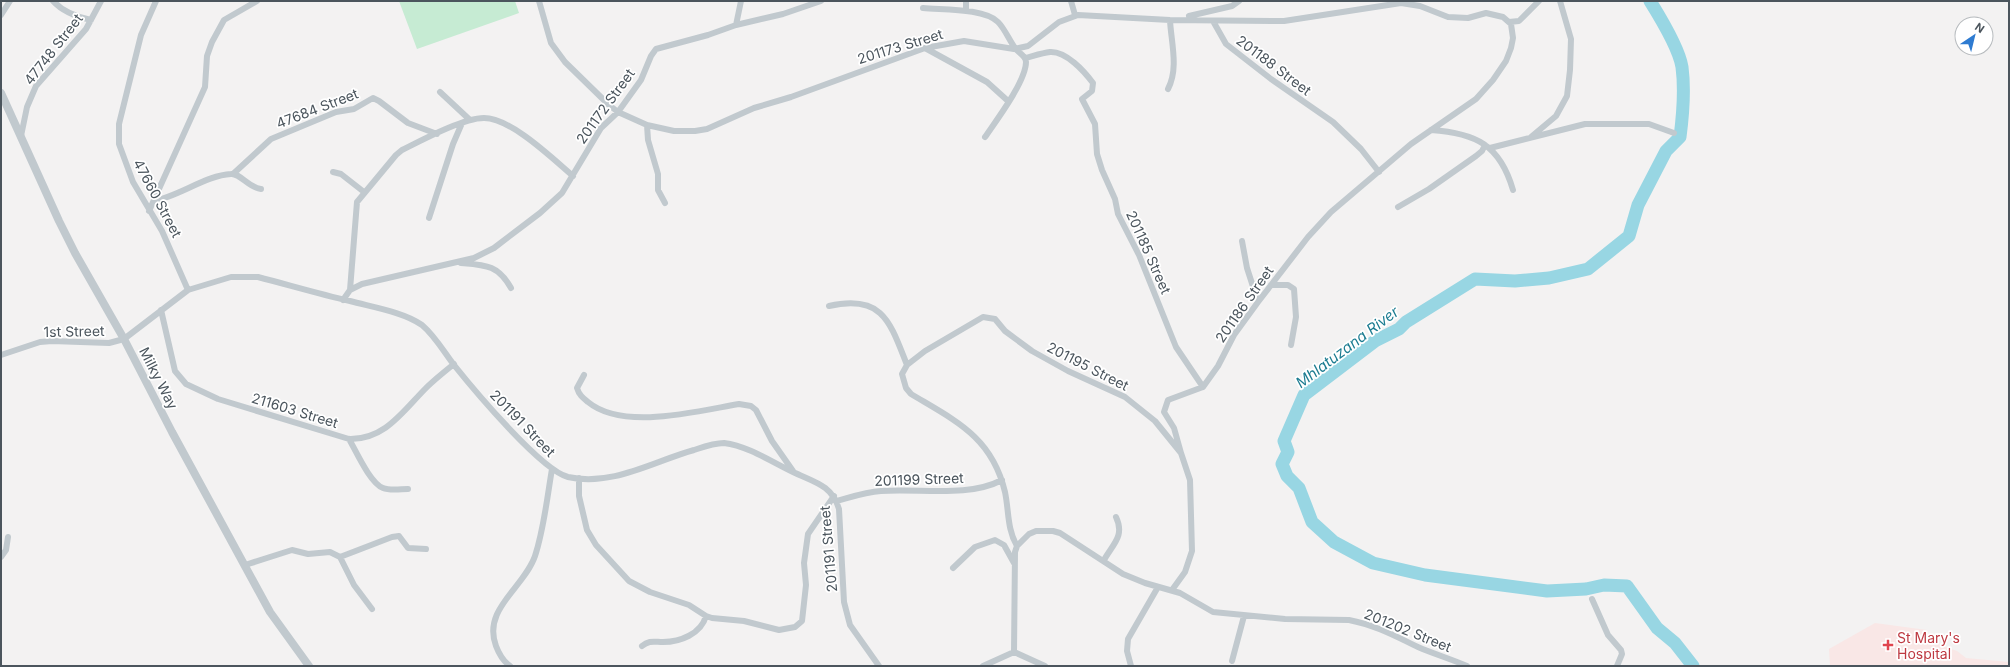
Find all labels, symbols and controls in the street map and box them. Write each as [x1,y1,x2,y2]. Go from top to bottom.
street label: 47748 Street [20,10,86,88]
north arrow [1954,16,1994,56]
text: N [1972,20,1987,36]
street label: 201173 Street [855,25,945,67]
street label: 201188 Street [1233,31,1315,99]
street label: 201172 Street [572,65,638,147]
street label: 47684 Street [274,84,361,131]
street label: 47660 Street [130,156,186,240]
street label: 201185 Street [1123,208,1175,297]
street label: 201186 Street [1211,262,1277,346]
water label: Mhlatuzana River [1292,302,1403,392]
street label: 1st Street [43,322,105,340]
street label: 201195 Street [1044,338,1132,394]
street label: Milky Way [136,344,182,412]
street label: 201191 Street [487,386,559,460]
street label: 211603 Street [250,389,341,431]
street label: 201199 Street [874,469,964,489]
street label: 201191 Street [816,505,840,593]
street label: 201202 Street [1362,605,1454,655]
place label: St Mary's Hospital [1897,629,1960,662]
marker: St Mary's Hospital [1882,639,1894,651]

